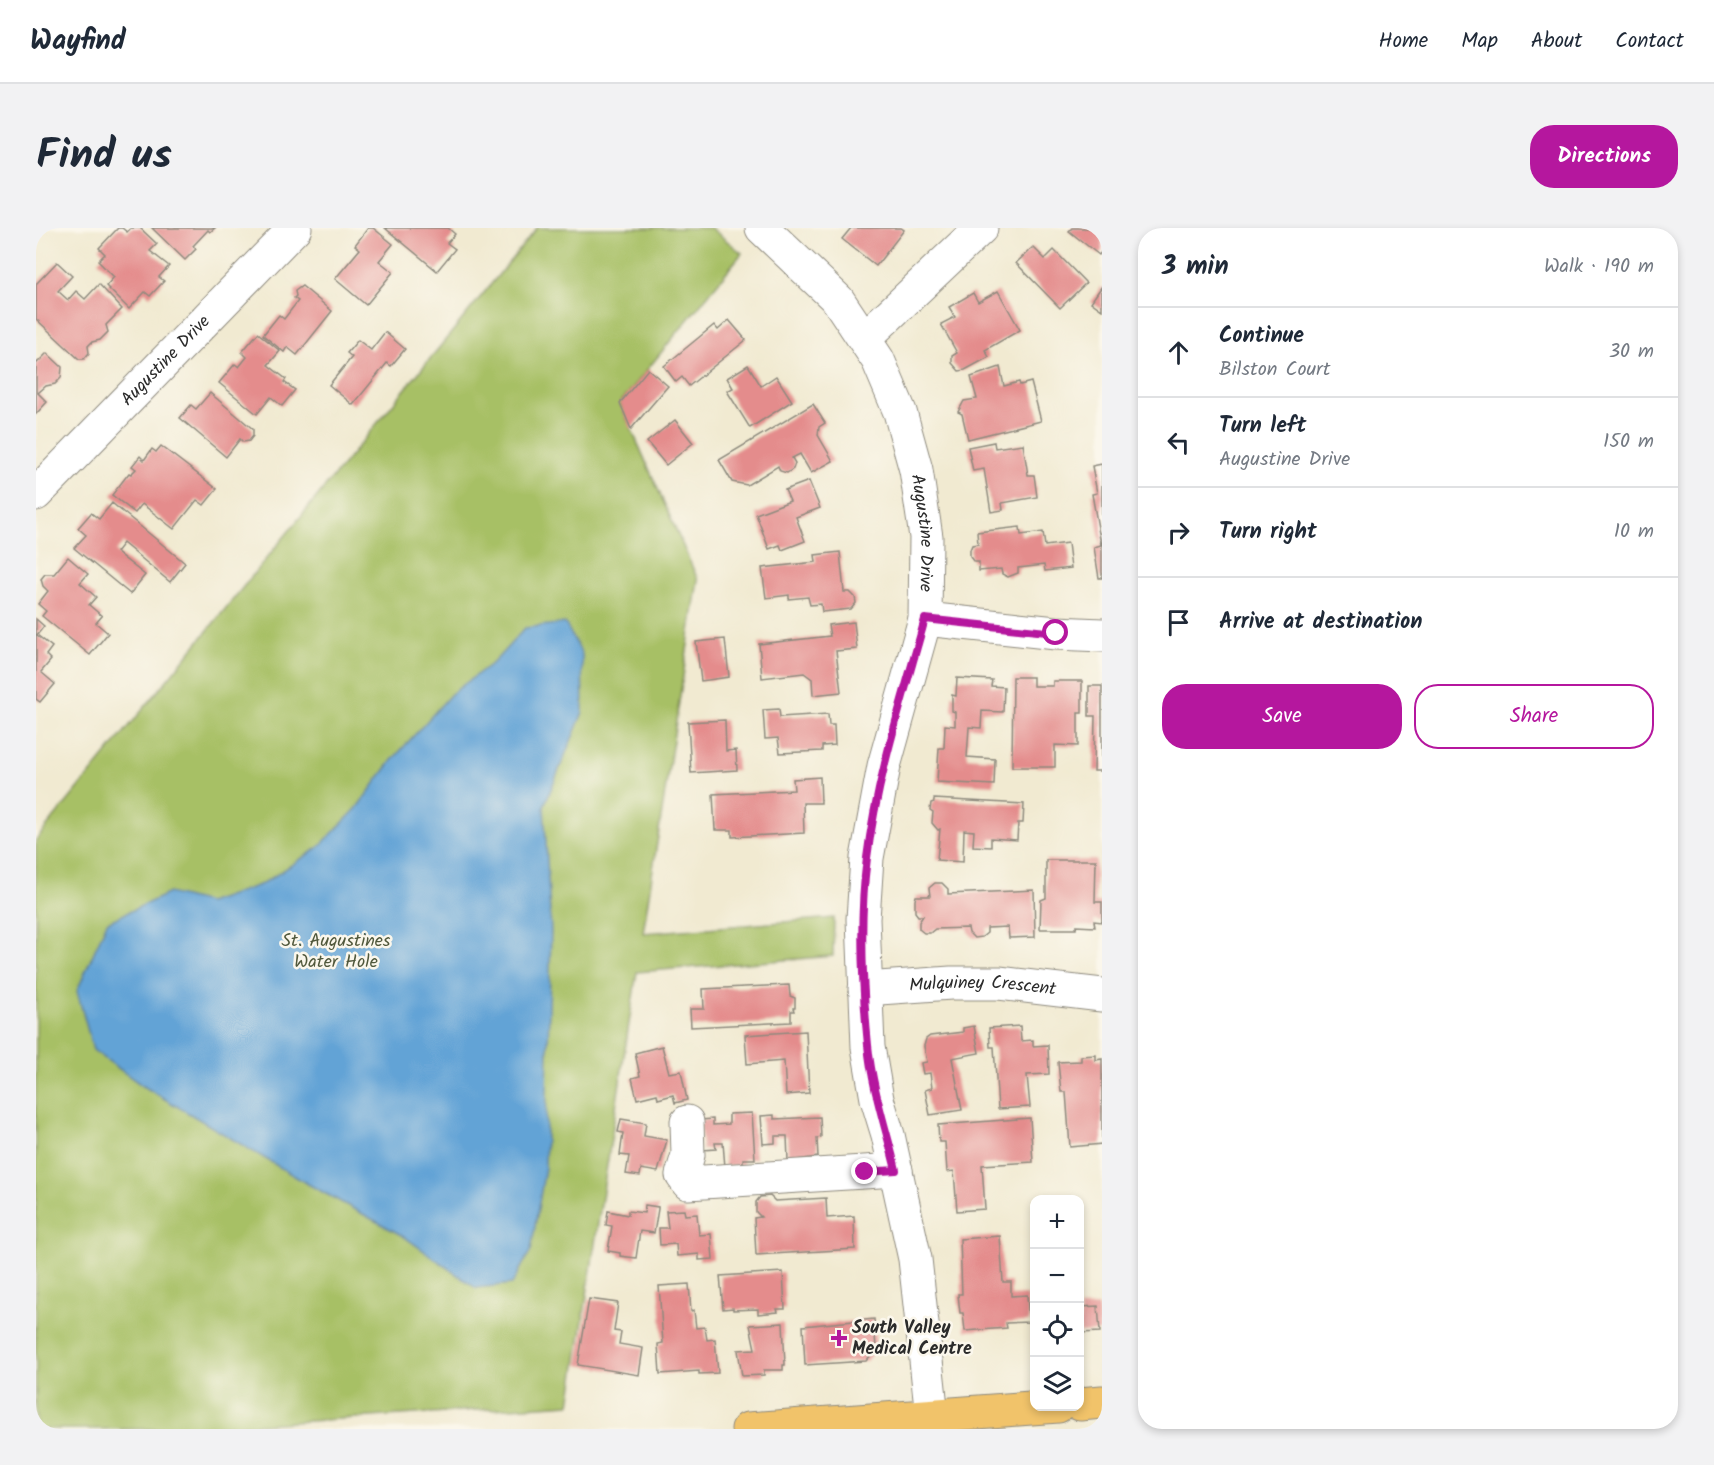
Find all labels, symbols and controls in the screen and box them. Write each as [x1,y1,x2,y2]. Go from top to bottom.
text: Wayfind [30,19,126,64]
text: Home [1379,25,1428,58]
text: Map [1461,25,1498,58]
text: About [1531,25,1582,58]
text: Contact [1615,25,1684,58]
text: Find us [36,123,172,190]
button: Directions [1530,125,1678,188]
text: 3 min [1162,246,1229,288]
text: Walk · 190 m [1544,251,1654,283]
street label: Augustine Drive [114,308,217,413]
text: Continue [1219,319,1304,354]
icon: ahead [1162,336,1195,369]
text: 30 m [1609,336,1654,368]
text: Bilston Court [1219,354,1330,386]
text: Turn left [1219,409,1306,444]
icon: left [1162,426,1195,459]
text: 150 m [1603,426,1654,458]
text: Augustine Drive [1219,444,1350,476]
street label: Augustine Drive [902,472,941,592]
text: Turn right [1219,515,1317,550]
icon: right [1162,516,1195,549]
text: 10 m [1614,516,1654,548]
text: Arrive at destination [1219,605,1422,640]
icon: arrive [1162,606,1195,639]
route start [1042,619,1068,645]
button: Save [1162,684,1402,749]
button: Share [1414,684,1654,749]
park label: St. Augustines Water Hole [281,927,391,977]
street label: Mulquiney Crescent [908,968,1059,1004]
route end [851,1158,877,1184]
map controls [1030,1195,1084,1411]
button: + [1030,1195,1084,1249]
button: − [1030,1249,1084,1303]
button: locate [1030,1303,1084,1357]
place label: South Valley Medical Centre [852,1314,972,1364]
marker: South Valley Medical Centre [830,1329,848,1347]
button: layers [1030,1357,1084,1411]

